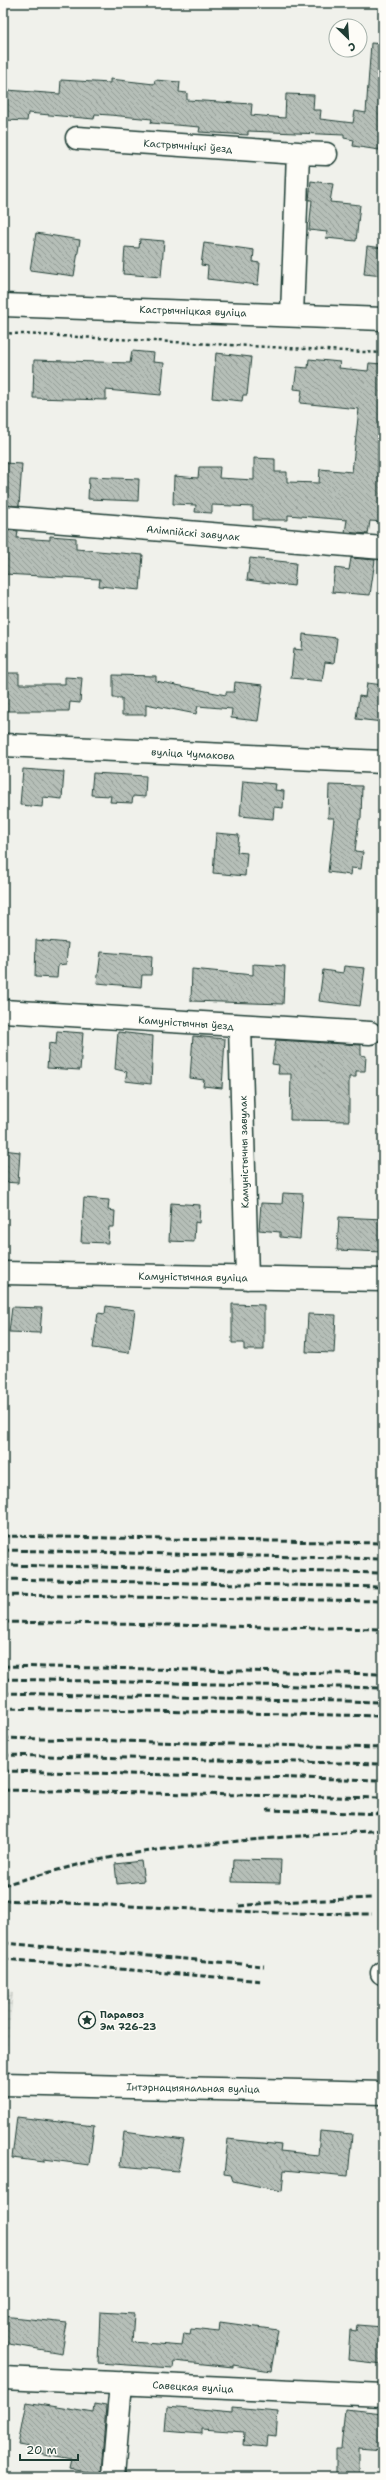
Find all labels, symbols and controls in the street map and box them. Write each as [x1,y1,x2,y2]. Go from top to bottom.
north arrow [328,18,368,58]
text: С [346,38,358,55]
street label: Кастрычніцкі ўезд [143,136,234,156]
street label: Кастрычніцкая вуліца [139,303,248,319]
street label: Алімпійскі завулак [146,522,241,544]
street label: вуліца Чумакова [151,745,236,763]
street label: Камуністычны ўезд [138,1013,235,1033]
street label: Камуністычны завулак [237,1095,251,1208]
street label: Камуністычная вуліца [138,1270,249,1284]
place label: Паравоз Эм 726-23 [100,2008,156,2033]
place icon: Паравоз Эм 726-23 [77,2010,97,2030]
street label: Інтэрнацыянальная вуліца [126,2080,261,2096]
street label: Савецкая вуліца [152,2378,235,2396]
scale bar [20,2436,78,2462]
text: 20 m [26,2442,57,2458]

